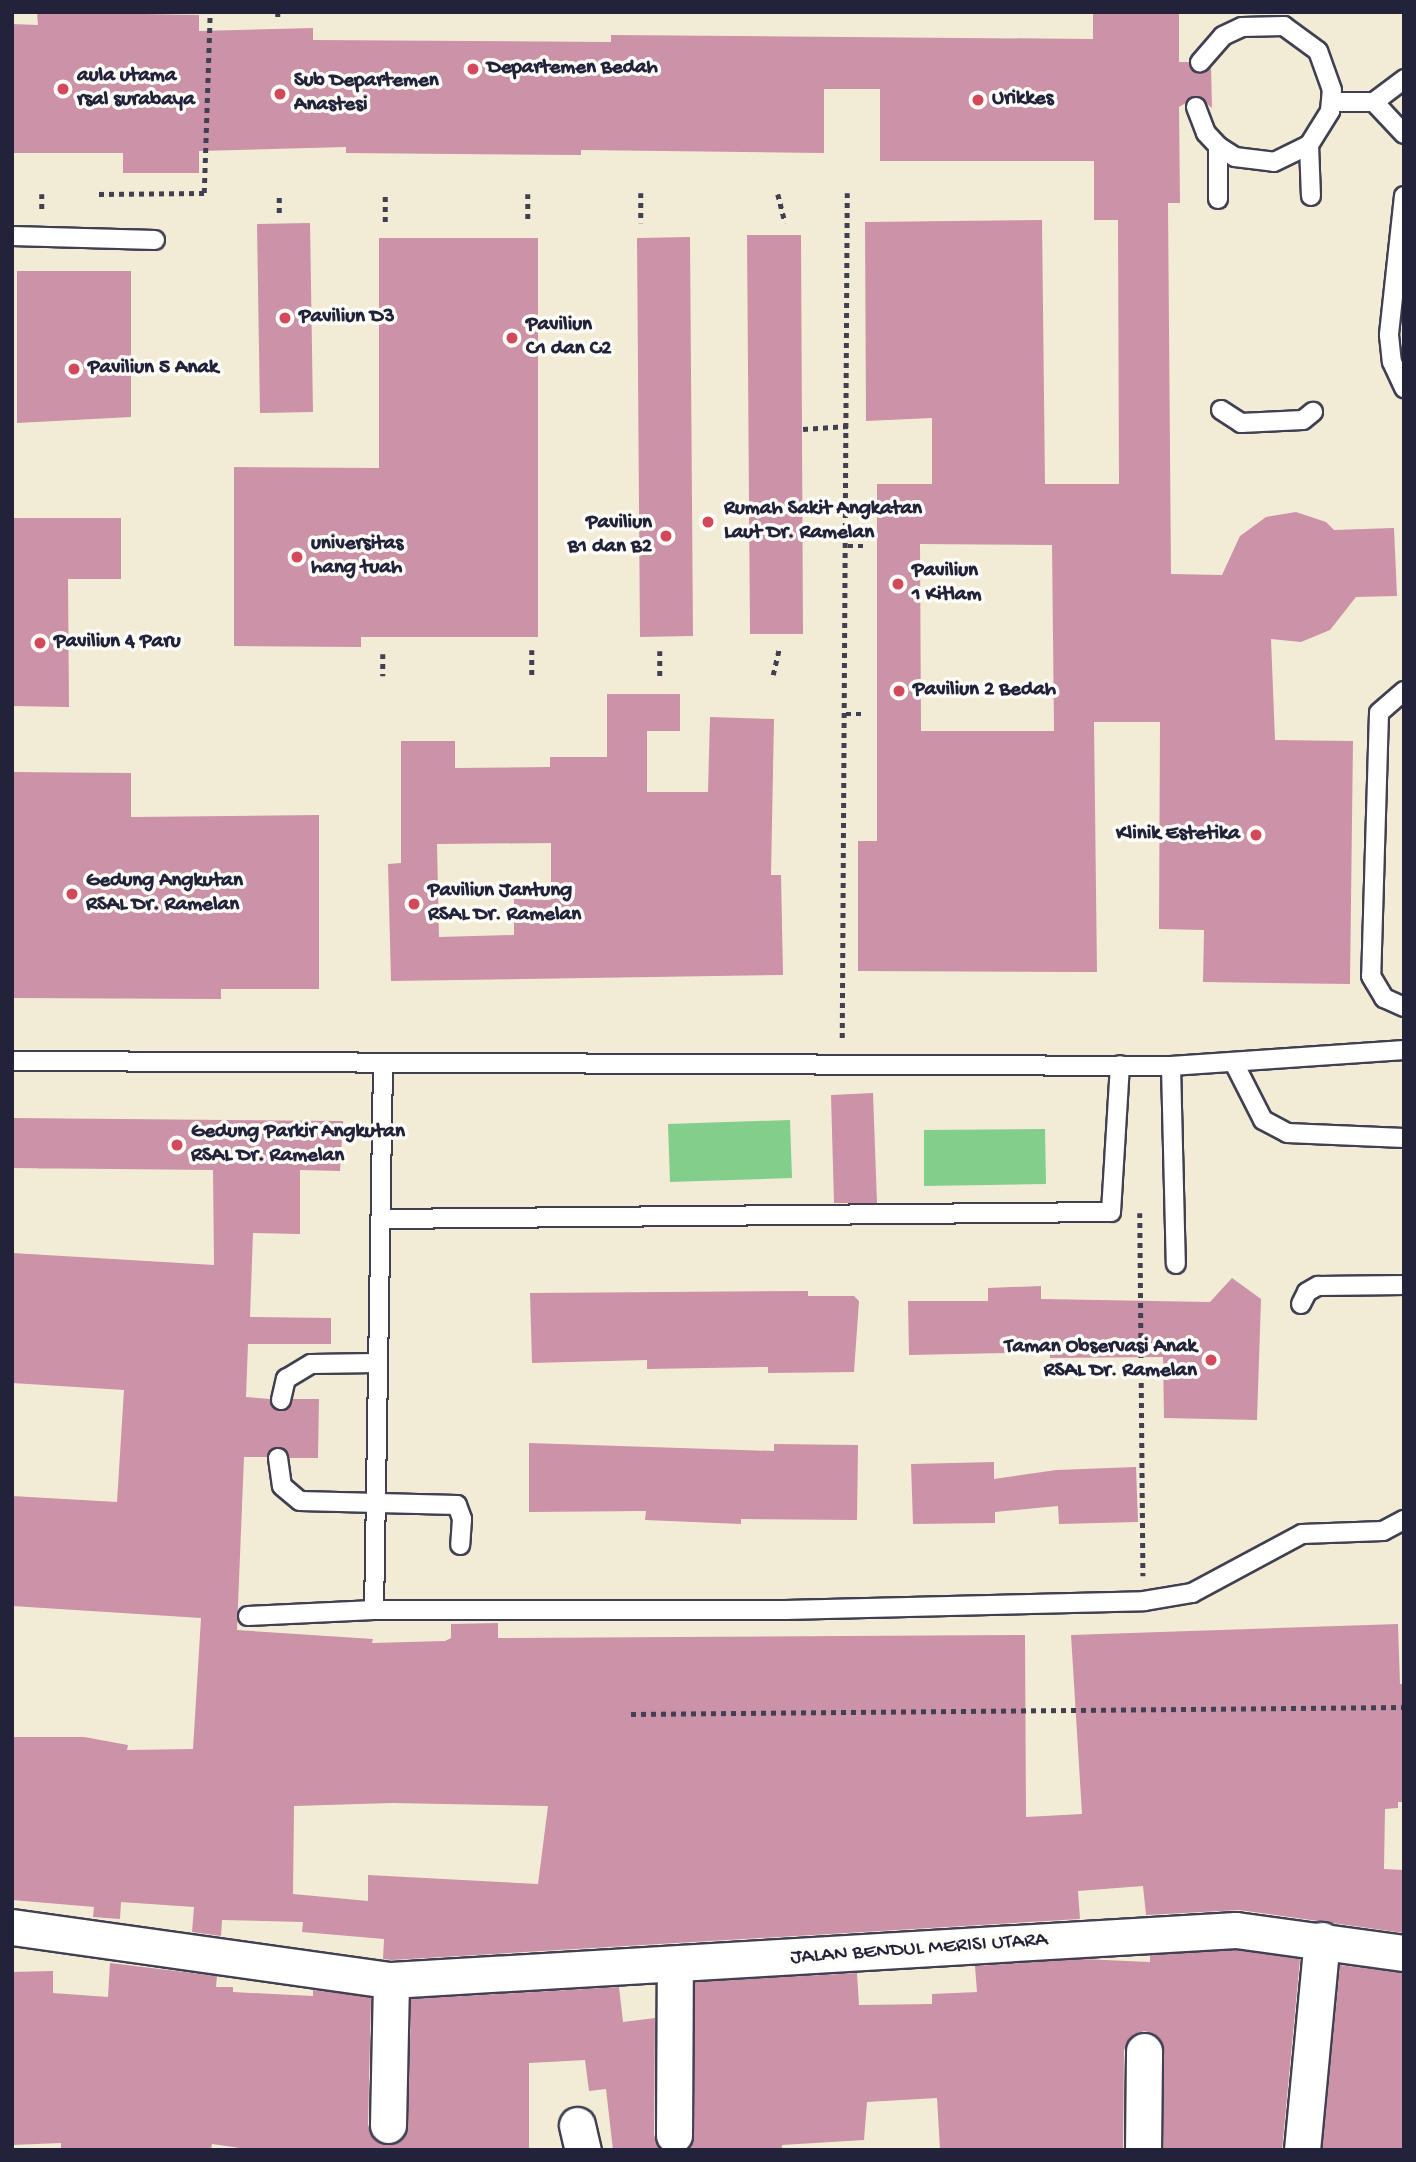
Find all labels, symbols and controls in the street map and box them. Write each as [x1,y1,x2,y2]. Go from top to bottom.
place label: Departemen Bedah [487,56,658,82]
marker: Departemen Bedah [465,61,481,77]
place label: aula utama rsal surabaya [77,64,195,114]
place label: Sub Departemen Anastesi [294,69,439,119]
marker: aula utama rsal surabaya [55,81,71,97]
marker: Sub Departemen Anastesi [272,86,288,102]
place label: Urikkes [992,87,1053,113]
marker: Urikkes [970,92,986,108]
place label: Paviliun D3 [299,305,395,331]
marker: Paviliun D3 [277,310,293,326]
place label: Paviliun C1 dan C2 [526,313,611,363]
marker: Paviliun C1 dan C2 [504,330,520,346]
place label: Paviliun 5 Anak [88,356,218,382]
marker: Paviliun 5 Anak [66,361,82,377]
place label: Rumah Sakit Angkatan Laut Dr. Ramelan [724,497,922,547]
place label: Paviliun B1 dan B2 [568,511,652,561]
marker: Rumah Sakit Angkatan Laut Dr. Ramelan [698,512,718,532]
marker: Paviliun B1 dan B2 [658,528,674,544]
place label: universitas hang tuah [311,532,403,582]
marker: universitas hang tuah [289,549,305,565]
place label: Paviliun 1 Kitlam [912,559,981,609]
marker: Paviliun 1 Kitlam [890,576,906,592]
place label: Paviliun 4 Paru [54,630,180,656]
marker: Paviliun 4 Paru [32,635,48,651]
place label: Paviliun 2 Bedah [913,678,1056,704]
marker: Paviliun 2 Bedah [891,683,907,699]
place label: Klinik Estetika [1116,822,1240,848]
marker: Klinik Estetika [1246,825,1266,845]
place label: Gedung Angkutan RSAL Dr. Ramelan [86,869,243,919]
place label: Paviliun Jantung RSAL Dr. Ramelan [428,879,581,929]
marker: Gedung Angkutan RSAL Dr. Ramelan [64,886,80,902]
marker: Paviliun Jantung RSAL Dr. Ramelan [406,896,422,912]
place label: Gedung Parkir Angkutan RSAL Dr. Ramelan [191,1120,405,1170]
marker: Gedung Parkir Angkutan RSAL Dr. Ramelan [169,1137,185,1153]
place label: Taman Observasi Anak RSAL Dr. Ramelan [1004,1335,1197,1385]
marker: Taman Observasi Anak RSAL Dr. Ramelan [1203,1352,1219,1368]
street label: JALAN BENDUL MERISI UTARA [790,1928,1048,1972]

